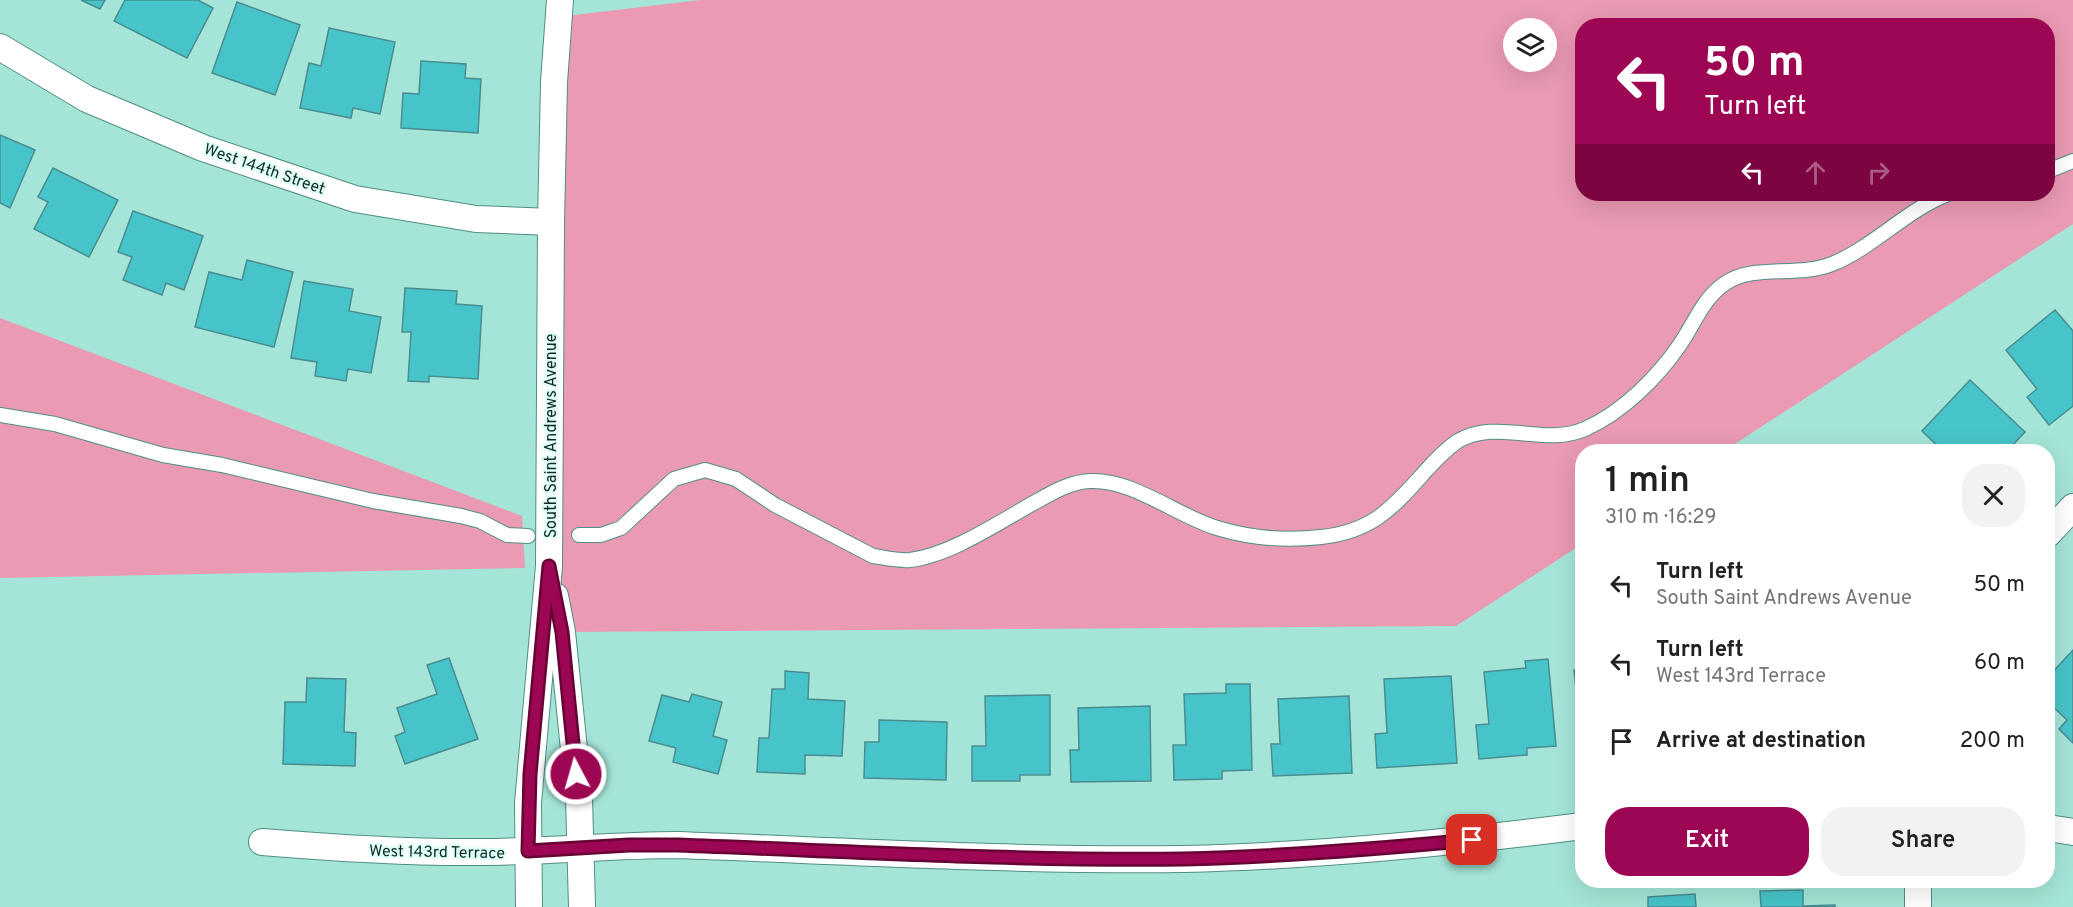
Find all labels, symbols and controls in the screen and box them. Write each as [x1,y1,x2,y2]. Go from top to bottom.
map controls [1503,18,1557,72]
button: layers [1503,18,1557,72]
text: 50 m [1704,38,1805,91]
icon: left [1605,42,1683,120]
text: Turn left [1704,90,1806,124]
street label: West 144th Street [201,140,328,200]
icon: left [1736,156,1769,189]
icon: ahead [1799,156,1832,189]
icon: right [1862,156,1895,189]
street label: South Saint Andrews Avenue [542,334,562,538]
text: 1 min [1605,459,1690,505]
button: close [1962,464,2025,527]
text: 310 m · 16:29 [1605,505,1716,531]
text: Turn left [1656,559,1744,586]
icon: left [1605,569,1638,602]
text: 50 m [1973,572,2025,599]
text: South Saint Andrews Avenue [1656,586,1912,612]
text: Turn left [1656,637,1744,664]
icon: left [1605,647,1638,680]
text: 60 m [1974,650,2025,677]
text: West 143rd Terrace [1656,664,1826,690]
icon: arrive [1605,725,1638,758]
text: Arrive at destination [1656,728,1866,755]
text: 200 m [1960,728,2025,755]
position arrow [544,742,608,806]
button: Exit [1605,807,1809,876]
button: Share [1821,807,2025,876]
pin [1446,814,1497,865]
icon: arrive [1455,823,1488,856]
street label: West 143rd Terrace [369,842,505,864]

